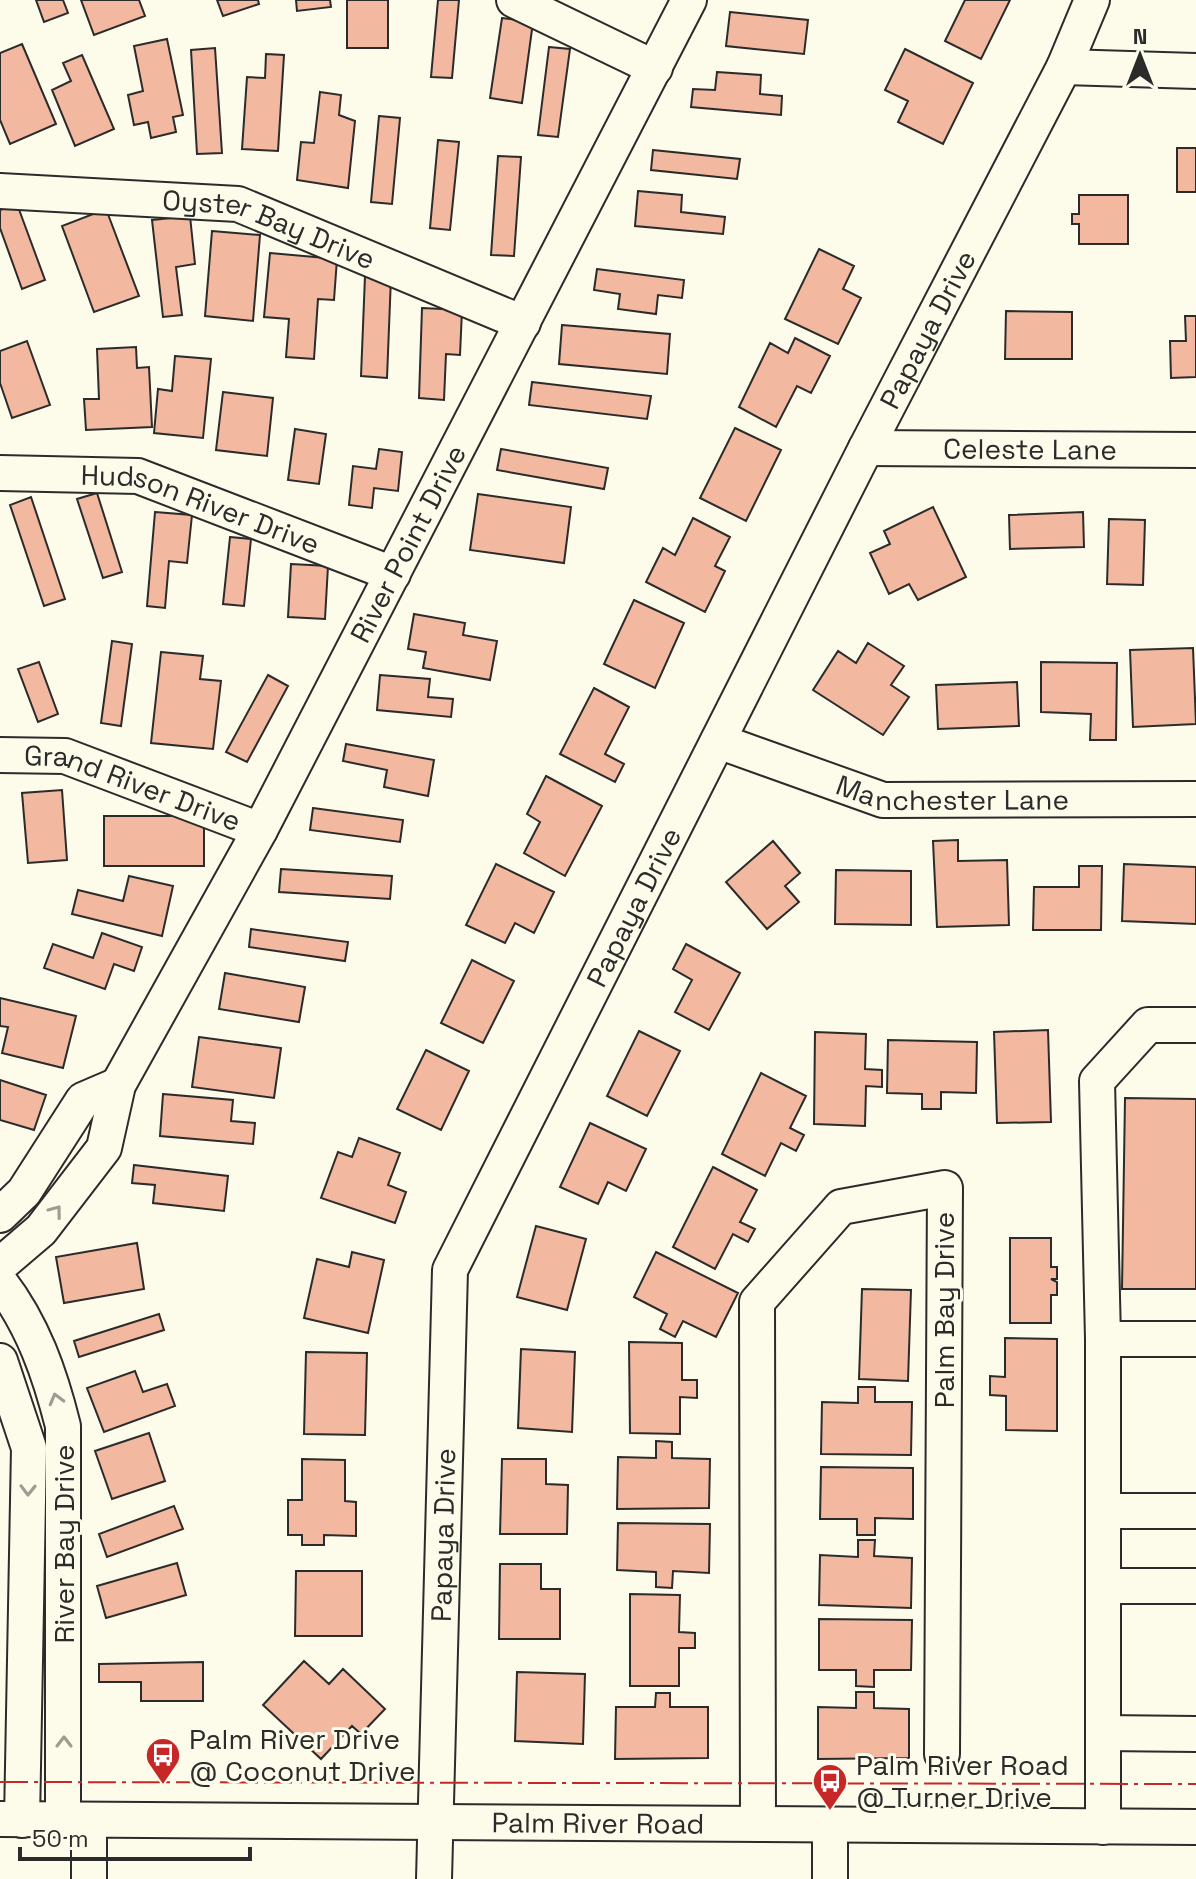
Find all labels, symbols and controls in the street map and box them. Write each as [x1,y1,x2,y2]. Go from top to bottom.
north arrow [1100,16,1180,96]
text: N [1133,22,1147,50]
street label: Oyster Bay Drive [161,182,381,277]
street label: Papaya Drive [871,244,984,415]
street label: Celeste Lane [943,430,1117,468]
street label: River Point Drive [342,439,474,649]
street label: Hudson River Drive [80,457,325,562]
street label: Grand River Drive [24,737,246,839]
street label: Manchester Lane [831,767,1069,818]
street label: Papaya Drive [578,821,689,993]
one-way arrow [46,1205,60,1220]
street label: Palm Bay Drive [926,1212,962,1408]
one-way arrow [49,1393,66,1407]
street label: River Bay Drive [46,1444,82,1644]
street label: Papaya Drive [423,1448,463,1623]
one-way arrow [20,1484,37,1497]
place label: Palm River Drive @ Coconut Drive [189,1721,415,1789]
one-way arrow [55,1735,73,1748]
bus stop icon: Palm River Drive @ Coconut Drive [144,1736,182,1786]
place label: Palm River Road @ Turner Drive [856,1747,1069,1815]
bus stop icon: Palm River Road @ Turner Drive [811,1762,849,1812]
street label: Palm River Road [491,1804,705,1842]
scale bar [20,1811,250,1861]
text: 50 m [32,1823,89,1854]

